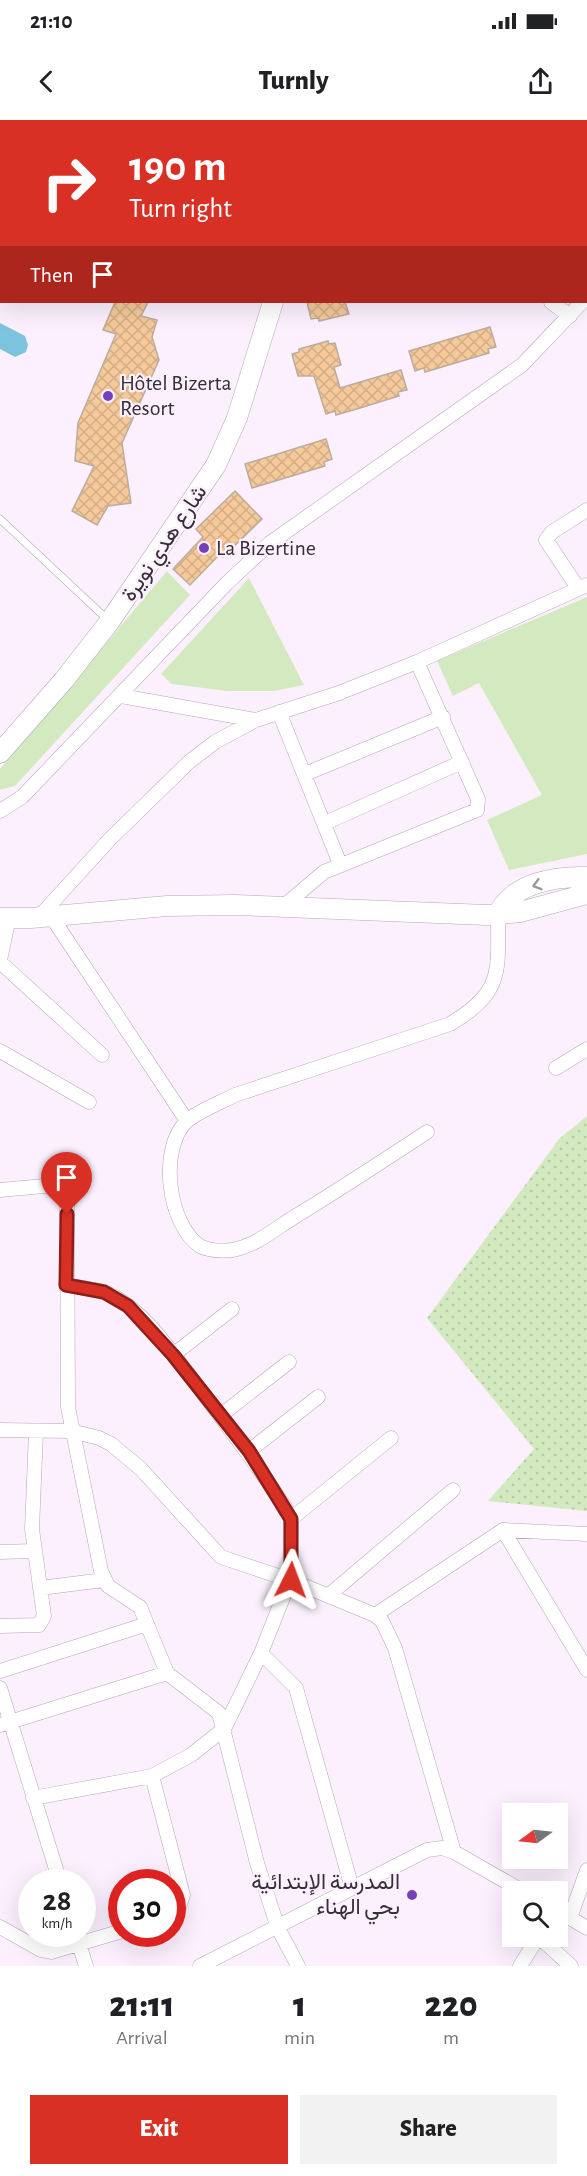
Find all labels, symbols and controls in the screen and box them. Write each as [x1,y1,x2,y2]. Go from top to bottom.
text: 21:10 [30,10,73,32]
icon: back [30,65,63,98]
icon: share [524,65,557,98]
text: Turnly [258,67,329,94]
icon: right [30,144,108,222]
text: 190 m [129,146,227,188]
text: Turn right [129,195,232,222]
icon: arrive [86,258,119,291]
text: Then [30,264,74,286]
place label: Hôtel Bizerta Resort [120,372,232,419]
marker: Hôtel Bizerta Resort [101,389,115,403]
street label: شارع هدي نويرة [117,481,217,609]
place label: La Bizertine [216,537,316,559]
marker: La Bizertine [197,541,211,555]
one-way arrow [532,878,543,890]
pin [41,1152,92,1214]
icon: arrive [50,1161,83,1194]
position arrow [259,1548,323,1612]
north arrow [502,1803,568,1869]
map controls [502,1803,568,1947]
speed limit sign: 30 [108,1869,186,1947]
place label: المدرسة الإبتدائية بحي الهناء [251,1871,400,1925]
button: search [502,1881,568,1947]
text: 28 [43,1886,71,1916]
marker: المدرسة الإبتدائية بحي الهناء [405,1888,419,1902]
text: km/h [42,1916,72,1931]
text: 21:11 [109,1987,175,2023]
text: 1 [293,1987,306,2023]
text: 220 [424,1987,478,2023]
text: Arrival [116,2028,168,2048]
text: min [284,2028,315,2048]
text: m [443,2028,459,2048]
button: Exit [30,2095,288,2164]
button: Share [300,2095,557,2164]

